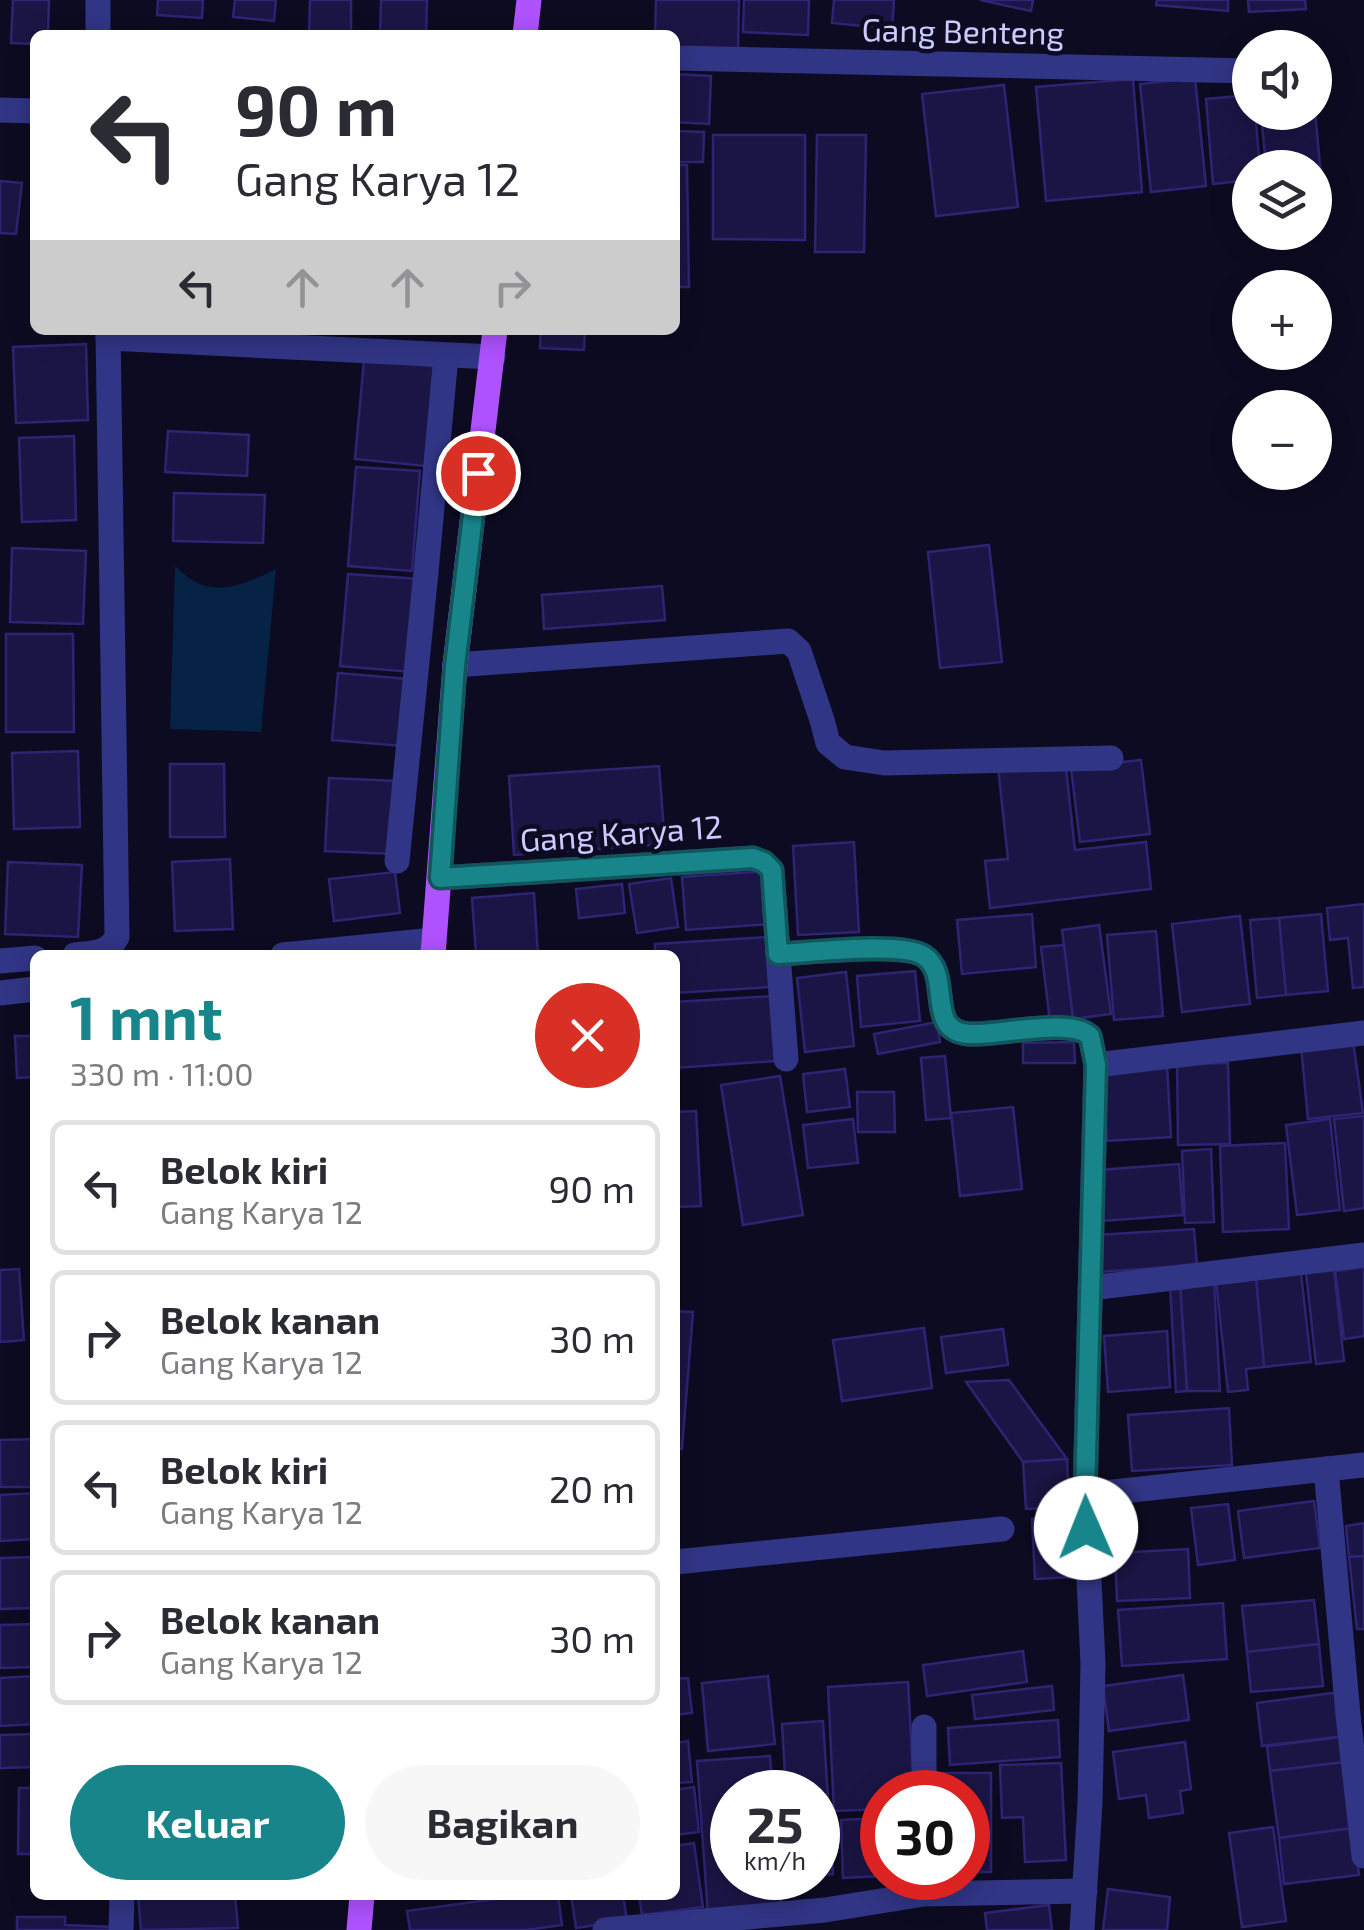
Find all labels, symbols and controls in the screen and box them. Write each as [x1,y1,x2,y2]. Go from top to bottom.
street label: Gang Benteng [861,9,1065,51]
map controls [1232,30,1332,490]
button: sound [1232,30,1332,130]
text: 90 m [235,66,397,150]
icon: left [70,70,200,200]
button: layers [1232,150,1332,250]
text: Gang Karya 12 [235,151,520,205]
icon: left [170,260,225,315]
icon: ahead [275,260,330,315]
icon: ahead [380,260,435,315]
icon: right [485,260,540,315]
button: + [1232,270,1332,370]
button: − [1232,390,1332,490]
pin [436,431,521,516]
icon: arrive [451,446,506,501]
street label: Gang Karya 12 [518,806,723,858]
text: 1 mnt [70,980,222,1052]
button: close [535,983,640,1088]
text: 330 m · 11:00 [70,1054,254,1092]
text: Belok kiri [160,1146,328,1192]
icon: left [75,1160,130,1215]
text: 90 m [549,1165,635,1211]
text: Gang Karya 12 [160,1192,363,1230]
text: Belok kanan [160,1296,380,1342]
icon: right [75,1310,130,1365]
text: 30 m [549,1315,635,1361]
text: Gang Karya 12 [160,1342,363,1380]
text: Belok kiri [160,1446,328,1492]
icon: left [75,1460,130,1515]
text: 20 m [549,1465,635,1511]
position arrow [1034,1476,1138,1580]
text: Gang Karya 12 [160,1492,363,1530]
text: Belok kanan [160,1596,380,1642]
icon: right [75,1610,130,1665]
text: 30 m [549,1615,635,1661]
text: Gang Karya 12 [160,1642,363,1680]
button: Keluar [70,1765,345,1880]
button: Bagikan [365,1765,640,1880]
speed limit sign: 30 [860,1770,990,1900]
text: 25 [747,1793,803,1853]
text: km/h [744,1845,806,1875]

